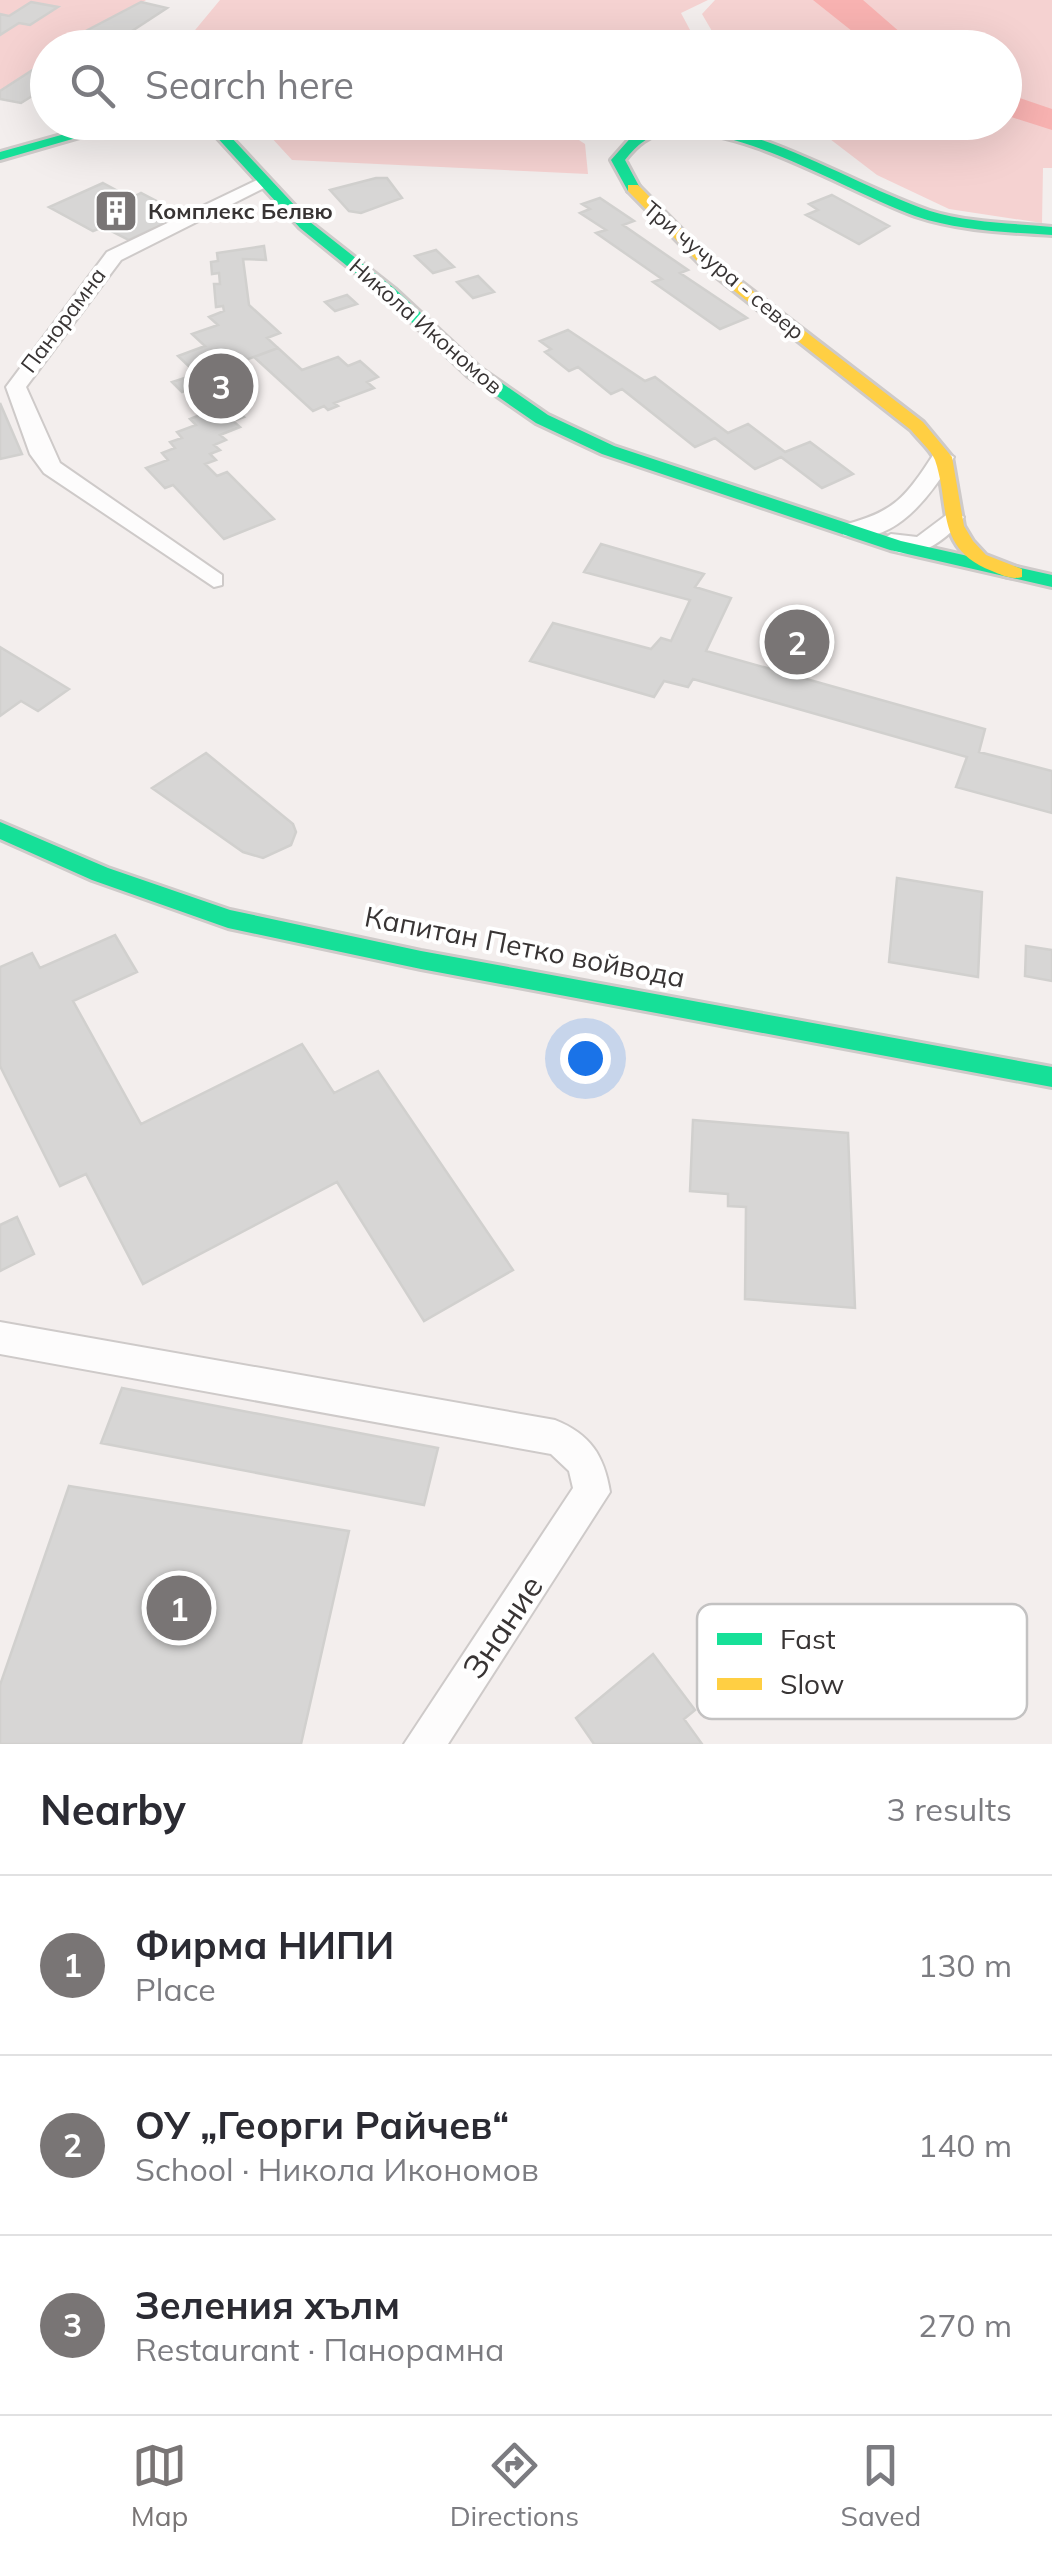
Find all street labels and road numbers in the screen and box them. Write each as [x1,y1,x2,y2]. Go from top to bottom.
street label: Три чучура - север [638,195,810,345]
street label: Никола Икономов [344,252,508,400]
street label: Панорамна [14,262,112,378]
street label: Капитан Петко войвода [362,898,688,995]
street label: Знание [453,1567,551,1685]

